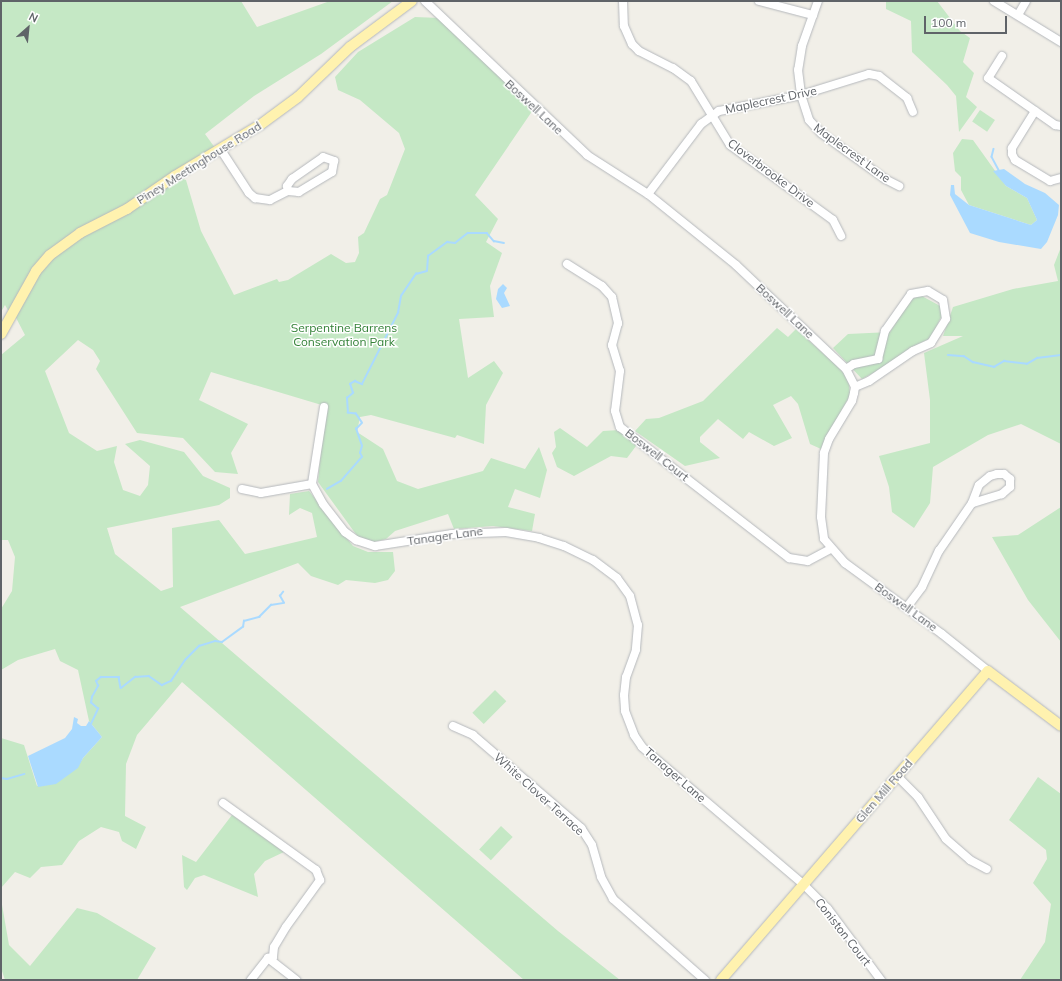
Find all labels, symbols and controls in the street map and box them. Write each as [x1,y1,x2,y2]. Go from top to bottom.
north arrow [8,8,48,48]
scale bar [926,8,1009,34]
text: N [27,9,40,25]
text: 100 m [931,15,966,30]
street label: Boswell Lane [502,77,566,137]
street label: Maplecrest Drive [724,83,818,117]
street label: Piney Meetinghouse Road [134,119,264,207]
street label: Maplecrest Lane [811,120,893,186]
street label: Cloverbrooke Drive [725,136,817,210]
street label: Boswell Lane [753,281,817,341]
park label: Serpentine Barrens Conservation Park [291,321,397,349]
street label: Boswell Court [622,426,692,484]
street label: Tanager Lane [406,524,484,548]
street label: Boswell Lane [872,579,940,635]
street label: Tanager Lane [641,745,709,805]
street label: White Clover Terrace [491,750,587,838]
street label: Glen Mill Road [852,756,916,826]
street label: Coniston Court [812,895,874,969]

